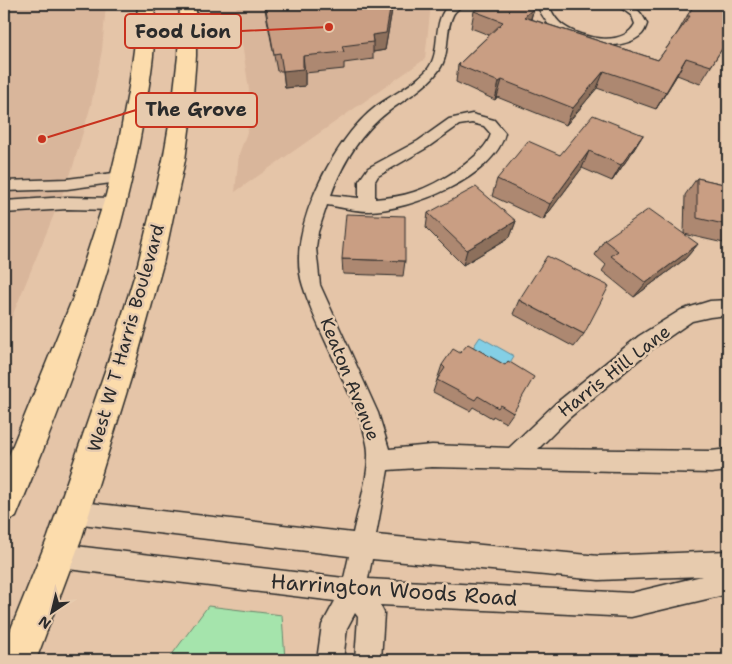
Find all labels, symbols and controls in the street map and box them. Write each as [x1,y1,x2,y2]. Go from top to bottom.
callout: Food Lion [125,14,241,48]
text: Food Lion [135,19,231,44]
callout: The Grove [136,93,257,127]
text: The Grove [145,97,247,122]
street label: West W T Harris Boulevard [82,221,170,455]
street label: Keaton Avenue [314,314,386,444]
street label: Harris Hill Lane [553,320,675,422]
street label: Harrington Woods Road [270,567,518,613]
north arrow [28,586,78,636]
text: N [35,612,54,633]

